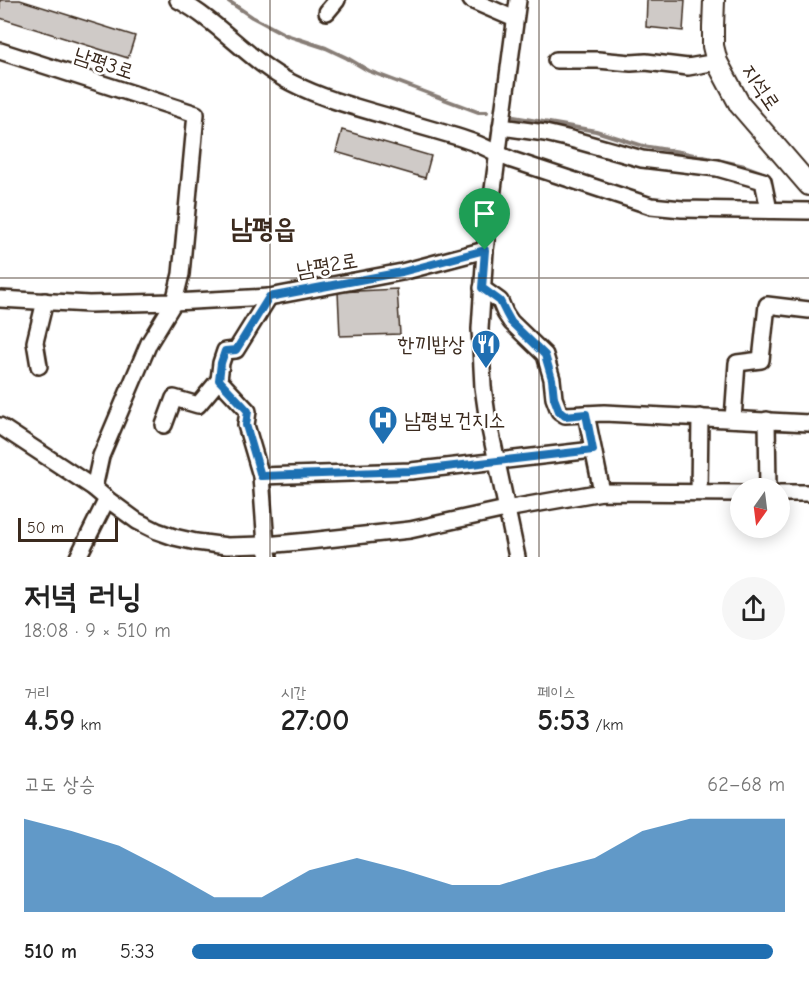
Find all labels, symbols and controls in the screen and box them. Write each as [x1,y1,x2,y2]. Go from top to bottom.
street label: 남평3로 [71,42,137,84]
street label: 지석로 [737,59,785,115]
pin [459,188,510,250]
icon: arrive [468,197,501,230]
district label: 남평읍 [230,213,296,244]
street label: 남평2로 [295,248,359,282]
restaurant icon: 한끼밥상 [470,328,502,370]
place label: 한끼밥상 [397,332,465,356]
hospital icon: 남평보건지소 [367,404,399,446]
place label: 남평보건지소 [404,408,505,432]
north arrow [730,478,790,538]
map controls [730,478,790,538]
scale bar [18,515,118,542]
text: 50 m [27,519,64,537]
text: 저녁 러닝 [24,577,142,615]
button: share [722,577,785,640]
text: 18:08 · 9 × 510 m [24,619,171,642]
text: 거리 [24,684,50,702]
text: 시간 [281,684,306,702]
text: 페이스 [537,684,576,702]
text: 4.59 [24,703,75,738]
text: 27:00 [281,703,349,738]
text: 5:53 [537,703,590,738]
text: km [75,716,101,734]
text: /km [590,716,624,734]
text: 고도 상승 [24,773,95,796]
text: 62–68 m [707,773,785,796]
text: 510 m [24,940,77,963]
text: 5:33 [120,940,155,963]

